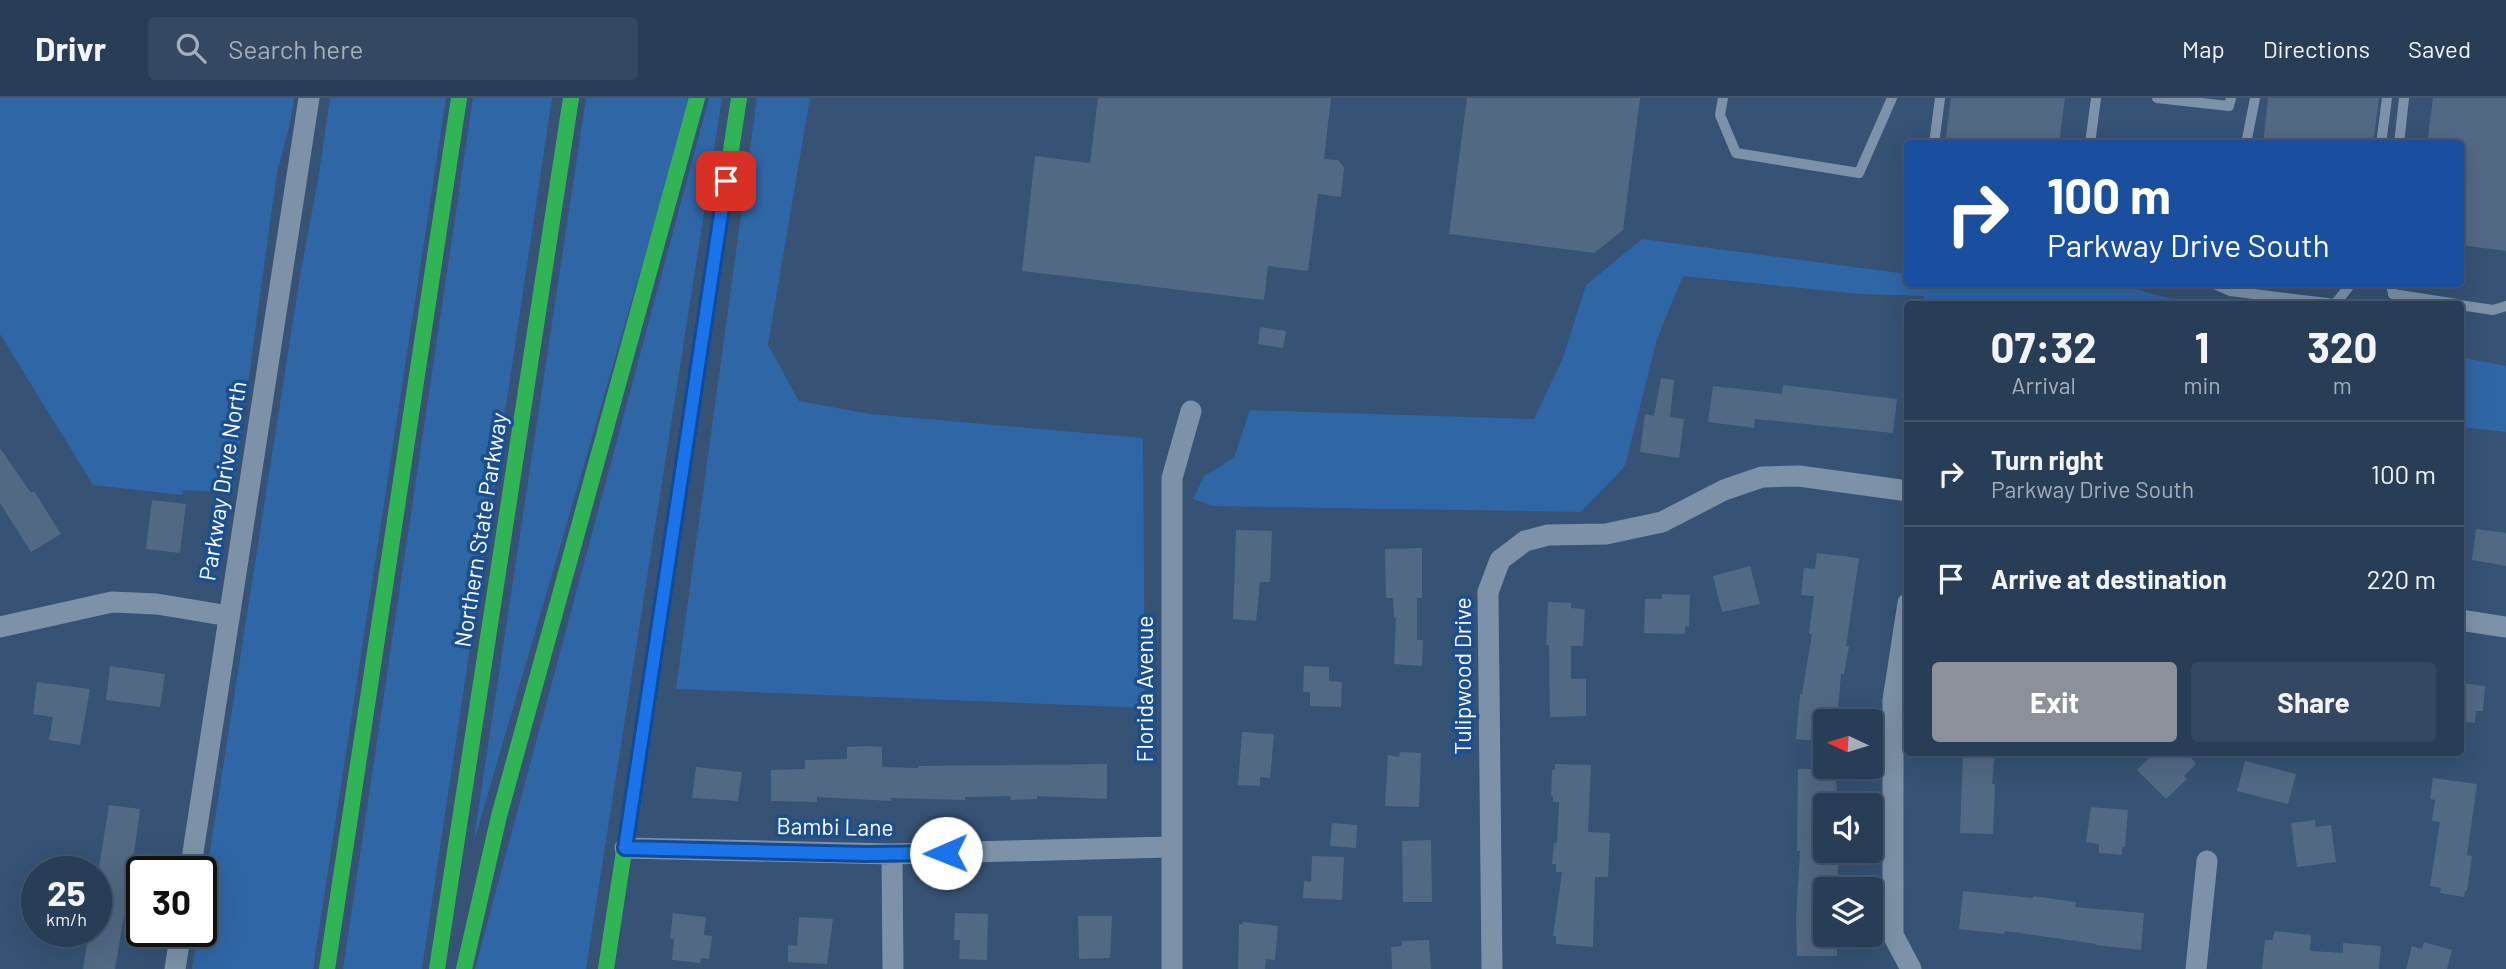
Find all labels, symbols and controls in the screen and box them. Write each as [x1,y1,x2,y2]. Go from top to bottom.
search box [148,17,638,80]
text: Drivr [35,28,106,68]
icon: search [172,29,210,67]
text: Search here [228,33,363,64]
text: Map [2182,34,2225,63]
text: Directions [2263,34,2370,63]
text: Saved [2408,34,2471,63]
pin [696,151,756,211]
icon: arrive [707,162,745,200]
text: 100 m [2047,165,2171,224]
icon: right [1932,168,2023,259]
text: Parkway Drive South [2047,225,2330,263]
text: 07:32 [1991,321,2097,371]
text: 1 [2195,321,2209,371]
text: 320 [2307,321,2377,371]
text: Arrival [2012,371,2076,399]
text: min [2183,371,2221,399]
text: m [2333,371,2352,399]
street label: Parkway Drive North [192,379,252,583]
street label: Northern State Parkway [448,410,512,649]
text: Turn right [1991,444,2104,475]
icon: right [1932,455,1970,493]
text: 100 m [2371,458,2436,489]
text: Parkway Drive South [1991,475,2194,503]
icon: arrive [1932,560,1970,598]
text: Arrive at destination [1991,563,2227,594]
text: 220 m [2367,563,2436,594]
street label: Tulipwood Drive [1448,597,1476,755]
street label: Florida Avenue [1130,615,1158,763]
button: Exit [1932,662,2177,742]
button: Share [2191,662,2436,742]
north arrow [1813,709,1883,779]
map controls [1813,709,1883,947]
button: sound [1813,793,1883,863]
street label: Bambi Lane [776,811,894,841]
position arrow [909,816,983,890]
speed limit sign: 30 [126,856,217,947]
text: 25 [47,871,86,913]
button: layers [1813,877,1883,947]
text: km/h [46,908,87,930]

